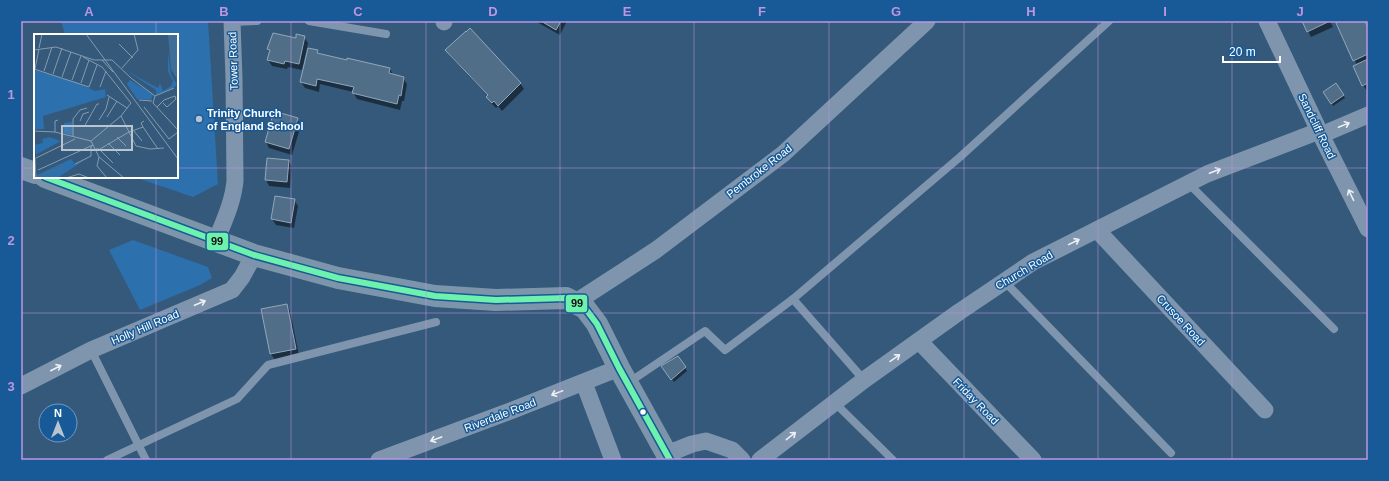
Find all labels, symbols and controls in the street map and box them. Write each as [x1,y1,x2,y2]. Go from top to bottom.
text: A [84,4,94,19]
text: B [219,4,229,19]
text: C [353,4,363,19]
text: D [488,4,498,19]
text: E [623,4,632,19]
text: F [758,4,766,19]
text: G [891,4,901,19]
text: H [1026,4,1036,19]
text: I [1163,4,1167,19]
text: J [1296,4,1304,19]
street label: Tower Road [226,31,240,91]
inset map [34,34,178,178]
scale bar [1223,38,1280,64]
text: 20 m [1229,45,1256,59]
text: 1 [7,87,15,102]
street label: Sandcliff Road [1296,91,1338,161]
place label: Trinity Church of England School [207,107,304,132]
marker: Trinity Church of England School [194,114,204,124]
one-way arrow [1338,121,1350,128]
street label: Pembroke Road [724,142,794,200]
one-way arrow [1209,167,1221,175]
one-way arrow [1347,189,1354,201]
line badge: 99 [206,232,229,251]
text: 2 [7,233,15,248]
text: 99 [211,235,223,247]
one-way arrow [1068,238,1080,245]
street label: Church Road [993,248,1055,292]
street label: Crusoe Road [1155,292,1207,348]
line badge: 99 [565,294,588,313]
text: 99 [571,297,583,309]
one-way arrow [193,299,205,307]
street label: Holly Hill Road [109,307,181,347]
one-way arrow [889,354,900,362]
one-way arrow [49,364,61,371]
street label: Friday Road [951,375,1001,427]
text: 3 [7,379,15,394]
one-way arrow [552,389,564,397]
street label: Riverdale Road [462,396,538,434]
north arrow [38,403,78,443]
text: N [54,407,62,419]
unlabelled marker [638,407,648,417]
one-way arrow [785,432,796,440]
one-way arrow [429,436,442,443]

